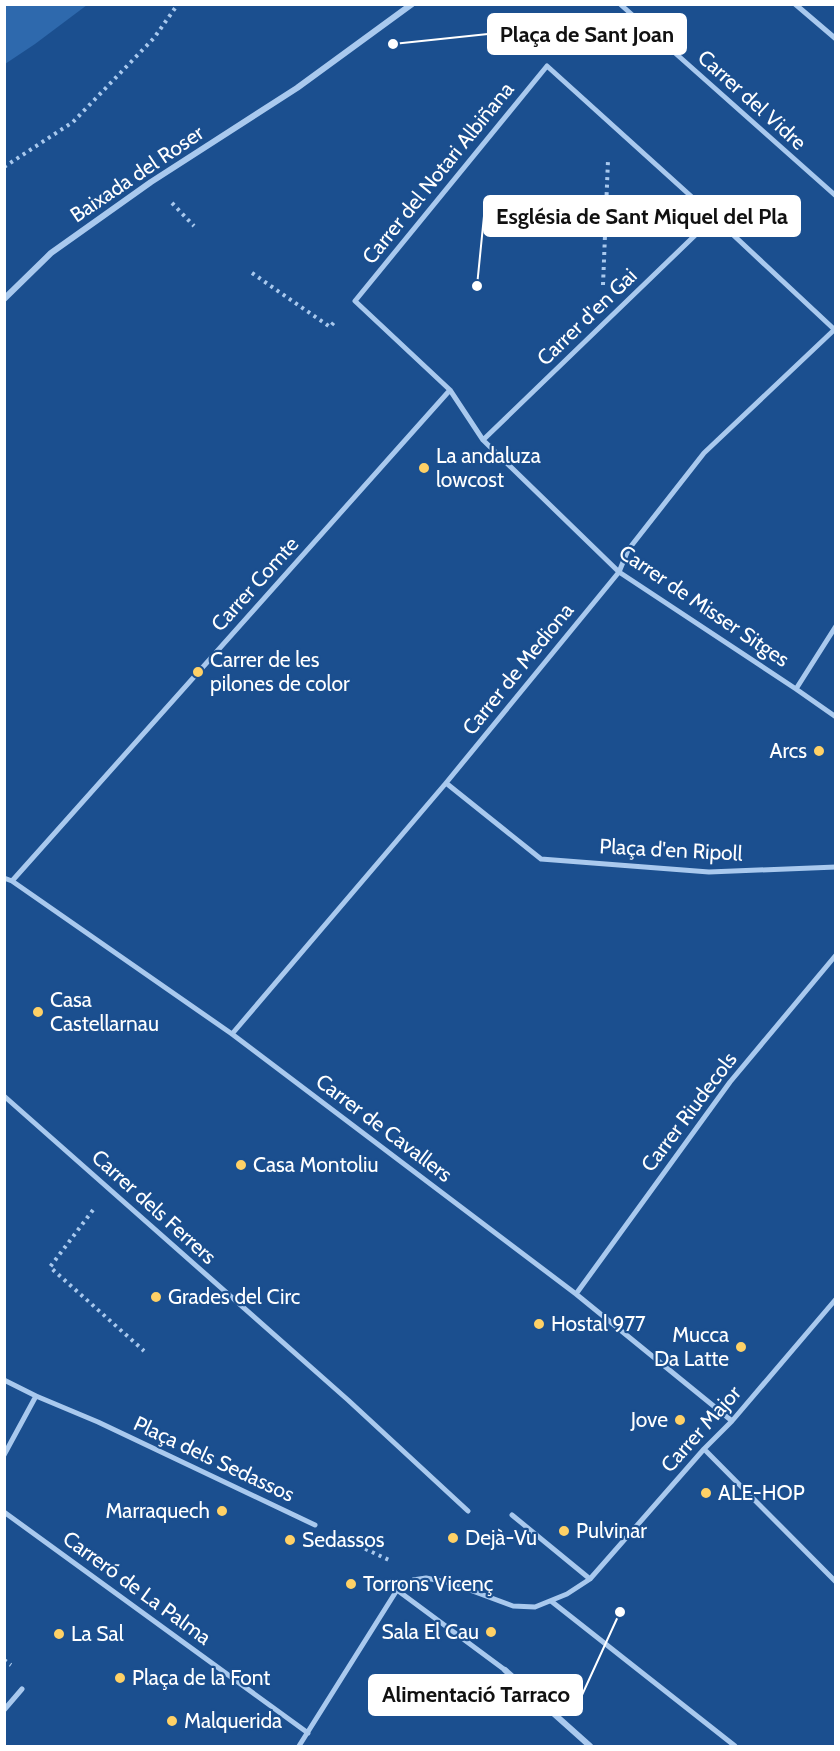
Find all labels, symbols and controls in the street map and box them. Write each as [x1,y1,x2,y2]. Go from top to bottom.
callout: Plaça de Sant Joan [488,14,686,54]
text: Plaça de Sant Joan [500,21,674,48]
street label: Carrer del Vidre [693,44,812,155]
street label: Carrer del Notari Albiñana [357,77,519,269]
street label: Baixada del Roser [65,120,208,227]
callout: Església de Sant Miquel del Pla [484,196,800,236]
text: Església de Sant Miquel del Pla [496,203,788,230]
street label: Carrer d'en Gai [532,263,642,370]
place label: La andaluza lowcost [436,443,541,492]
marker: La andaluza lowcost [417,461,431,475]
street label: Carrer Comte [206,531,304,636]
street label: Carrer de Misser Sitges [615,539,794,672]
street label: Carrer de Mediona [457,598,578,740]
place label: Carrer de les pilones de color [210,647,350,696]
marker: Carrer de les pilones de color [191,665,205,679]
place label: Arcs [769,738,807,763]
marker: Arcs [812,744,826,758]
street label: Plaça d'en Ripoll [599,833,743,866]
place label: Casa Castellarnau [50,987,159,1036]
marker: Casa Castellarnau [31,1005,45,1019]
street label: Carrer Riudecols [636,1047,742,1176]
street label: Carrer de Cavallers [311,1068,458,1187]
street label: Carrer dels Ferrers [87,1144,222,1269]
place label: Casa Montoliu [253,1152,378,1177]
marker: Casa Montoliu [234,1158,248,1172]
place label: Grades del Circ [168,1284,300,1309]
marker: Grades del Circ [149,1290,163,1304]
place label: Hostal 977 [551,1311,646,1336]
marker: Hostal 977 [532,1317,546,1331]
place label: Mucca Da Latte [654,1322,729,1371]
marker: Mucca Da Latte [734,1340,748,1354]
street label: Carrer Major [655,1380,747,1478]
place label: Jove [630,1407,668,1432]
street label: Plaça dels Sedassos [130,1410,299,1507]
marker: Jove [673,1413,687,1427]
place label: ALE-HOP [718,1480,805,1505]
marker: ALE-HOP [699,1486,713,1500]
place label: Marraquech [105,1498,210,1523]
marker: Marraquech [215,1504,229,1518]
place label: Pulvinar [576,1518,647,1543]
marker: Pulvinar [557,1524,571,1538]
street label: Carreró de La Palma [58,1525,216,1650]
place label: Dejà-Vu [465,1525,537,1551]
place label: Sedassos [302,1527,385,1552]
marker: Dejà-Vu [446,1531,460,1545]
marker: Sedassos [283,1533,297,1547]
place label: Torrons Vicenç [363,1571,493,1596]
marker: Torrons Vicenç [344,1577,358,1591]
place label: Sala El Cau [382,1619,479,1644]
place label: La Sal [71,1621,124,1646]
marker: Sala El Cau [484,1625,498,1639]
marker: La Sal [52,1627,66,1641]
place label: Plaça de la Font [132,1665,270,1690]
marker: Plaça de la Font [113,1671,127,1685]
callout: Alimentació Tarraco [369,1675,582,1715]
text: Alimentació Tarraco [382,1681,570,1708]
place label: Malquerida [184,1708,282,1733]
marker: Malquerida [165,1714,179,1728]

